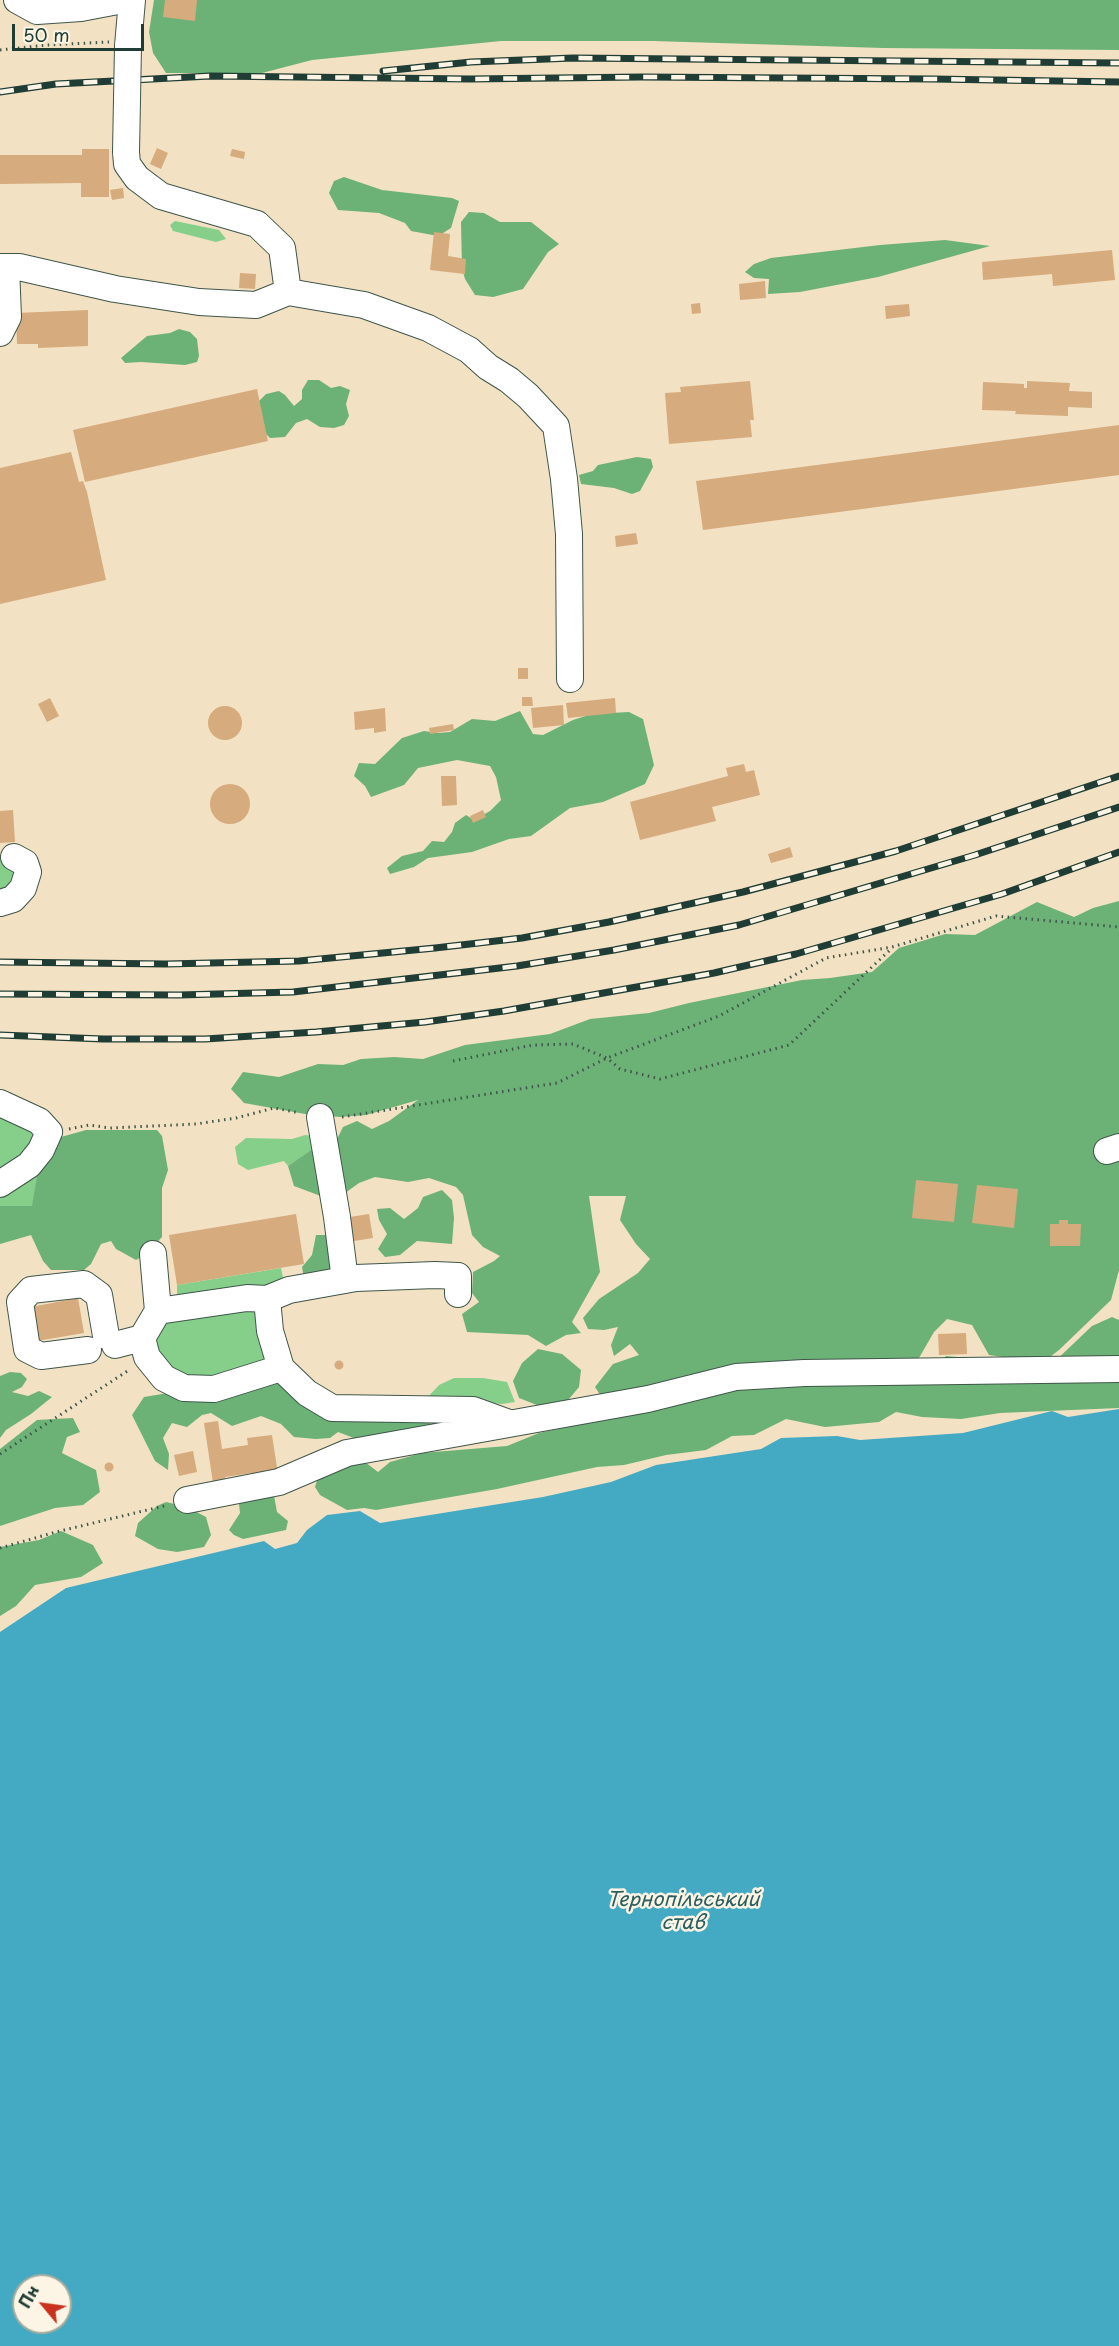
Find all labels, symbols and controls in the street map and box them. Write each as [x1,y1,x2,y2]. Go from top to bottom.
scale bar [15,12,147,50]
text: 50 m [23,21,70,48]
water label: Тернопільський став [607,1888,759,1935]
north arrow [12,2274,72,2334]
text: Пн [12,2280,44,2312]

